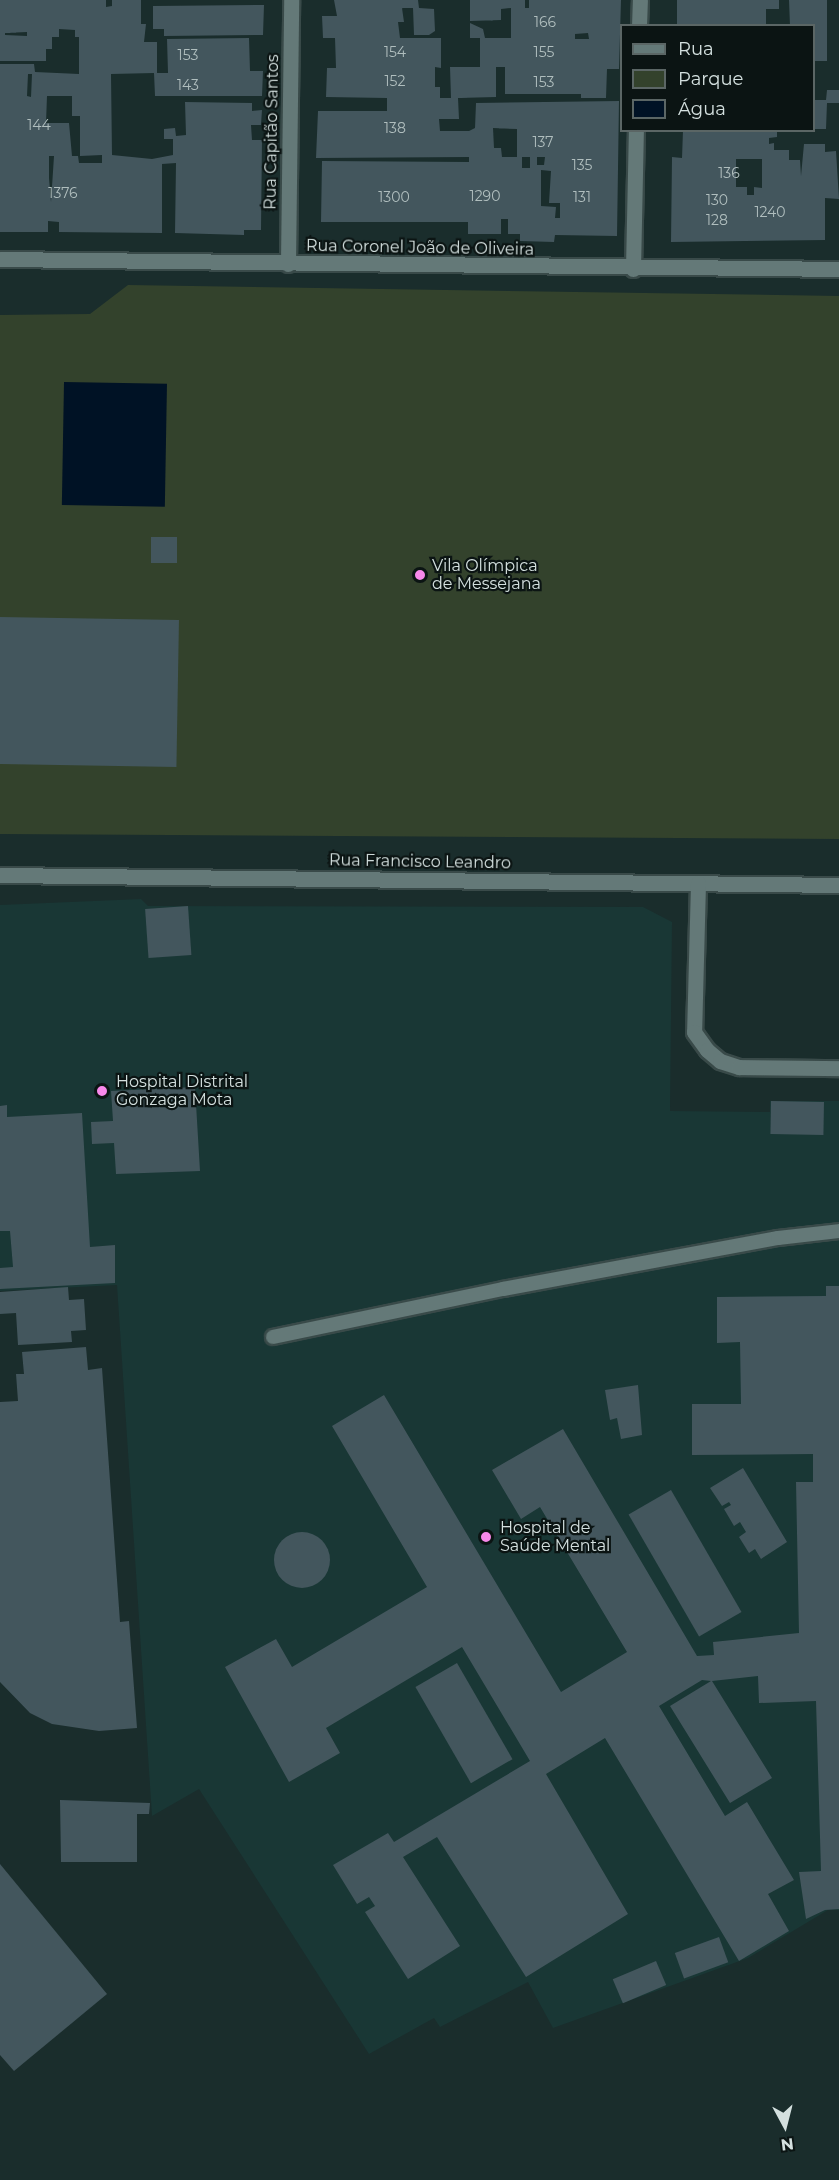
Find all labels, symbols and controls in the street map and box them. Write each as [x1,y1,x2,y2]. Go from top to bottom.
house number: 166 [534,14,556,30]
legend [620,24,815,132]
text: Rua [678,38,714,60]
house number: 154 [384,44,406,60]
house number: 155 [534,44,554,60]
house number: 153 [178,47,198,63]
street label: Rua Capitão Santos [261,54,283,210]
text: Parque [678,68,743,90]
house number: 152 [385,73,405,89]
house number: 153 [534,74,554,90]
house number: 143 [177,77,199,93]
text: Água [678,98,726,120]
house number: 144 [27,117,51,133]
house number: 138 [384,120,406,136]
house number: 137 [532,134,554,150]
house number: 135 [572,157,592,173]
house number: 136 [718,165,740,181]
house number: 1376 [48,185,78,201]
house number: 1290 [470,188,500,204]
house number: 1300 [378,189,410,205]
house number: 131 [573,189,591,205]
house number: 130 [706,192,728,208]
house number: 1240 [754,204,786,220]
house number: 128 [706,212,728,228]
street label: Rua Coronel João de Oliveira [306,236,534,260]
place label: Vila Olímpica de Messejana [432,556,541,594]
marker: Vila Olímpica de Messejana [413,568,427,582]
street label: Rua Francisco Leandro [329,851,511,873]
place label: Hospital Distrital Gonzaga Mota [116,1072,248,1110]
marker: Hospital Distrital Gonzaga Mota [93,1082,111,1100]
place label: Hospital de Saúde Mental [500,1518,610,1556]
marker: Hospital de Saúde Mental [477,1528,495,1546]
north arrow [755,2096,815,2156]
text: N [780,2134,795,2155]

